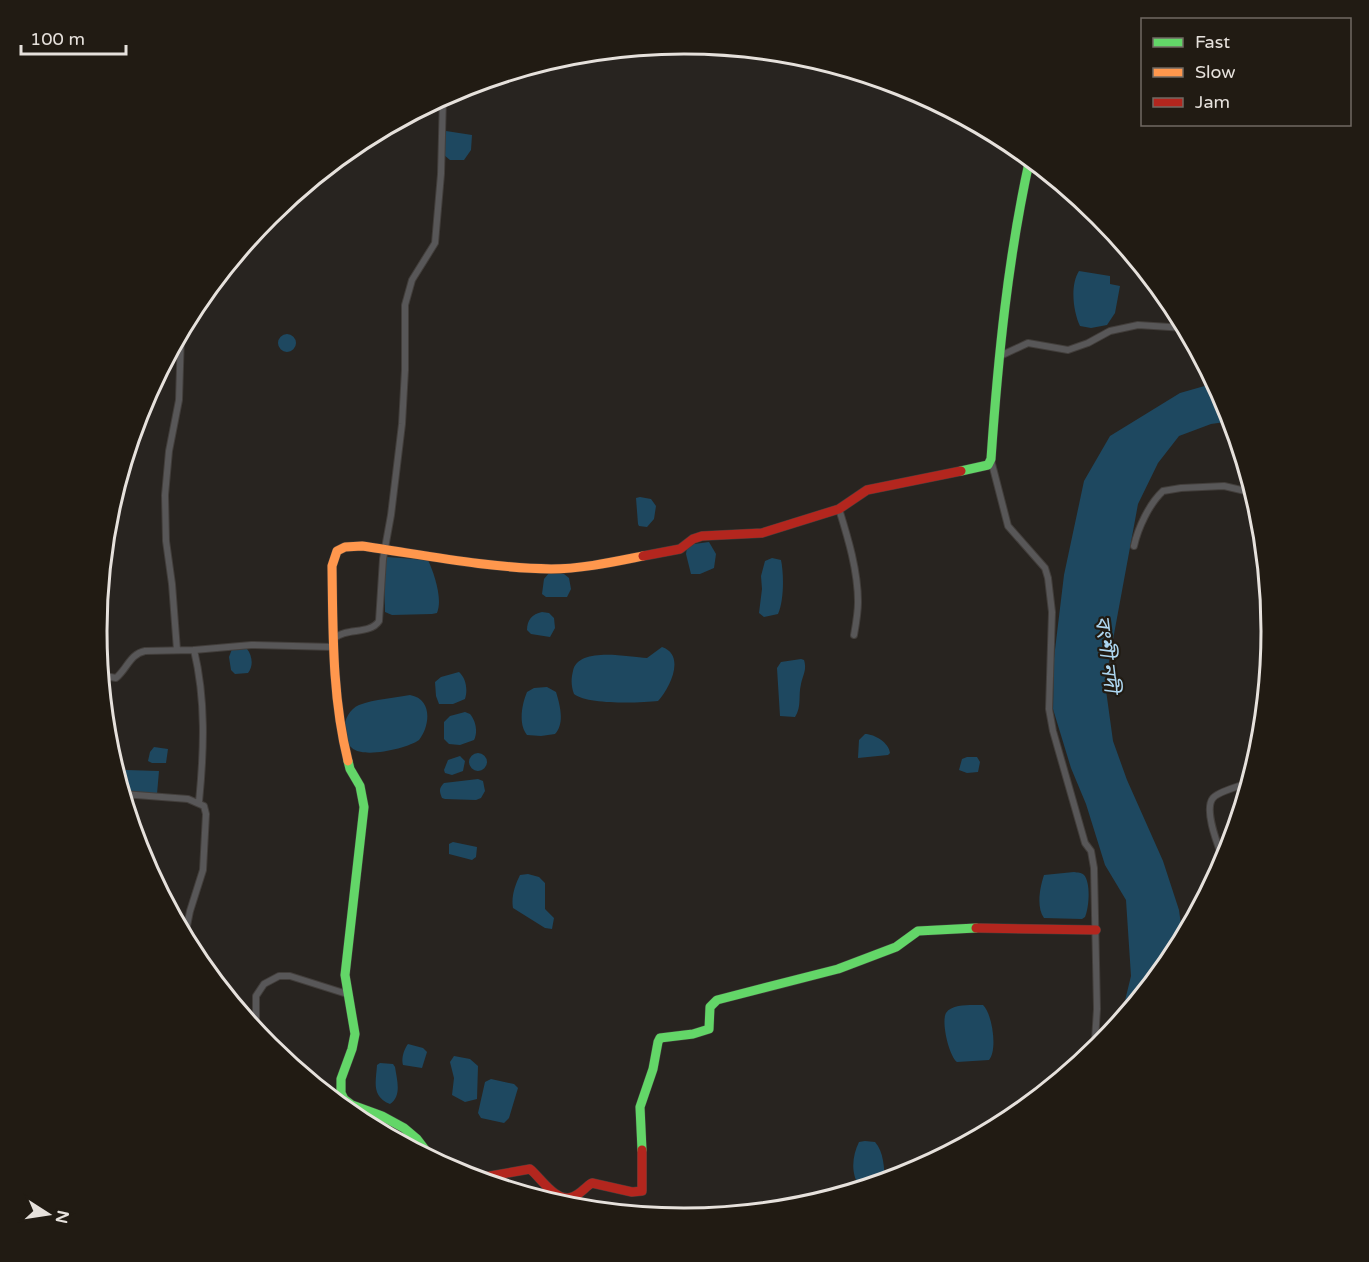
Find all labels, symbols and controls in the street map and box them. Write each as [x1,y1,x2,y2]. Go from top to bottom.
scale bar [21,18,126,56]
legend [1141,18,1351,126]
text: 100 m [30,28,85,50]
text: Fast [1195,31,1230,53]
text: Slow [1195,61,1236,83]
text: Jam [1195,91,1230,113]
water label: বংশী নদী [1089,614,1125,698]
north arrow [18,1184,78,1244]
text: N [51,1209,73,1225]

